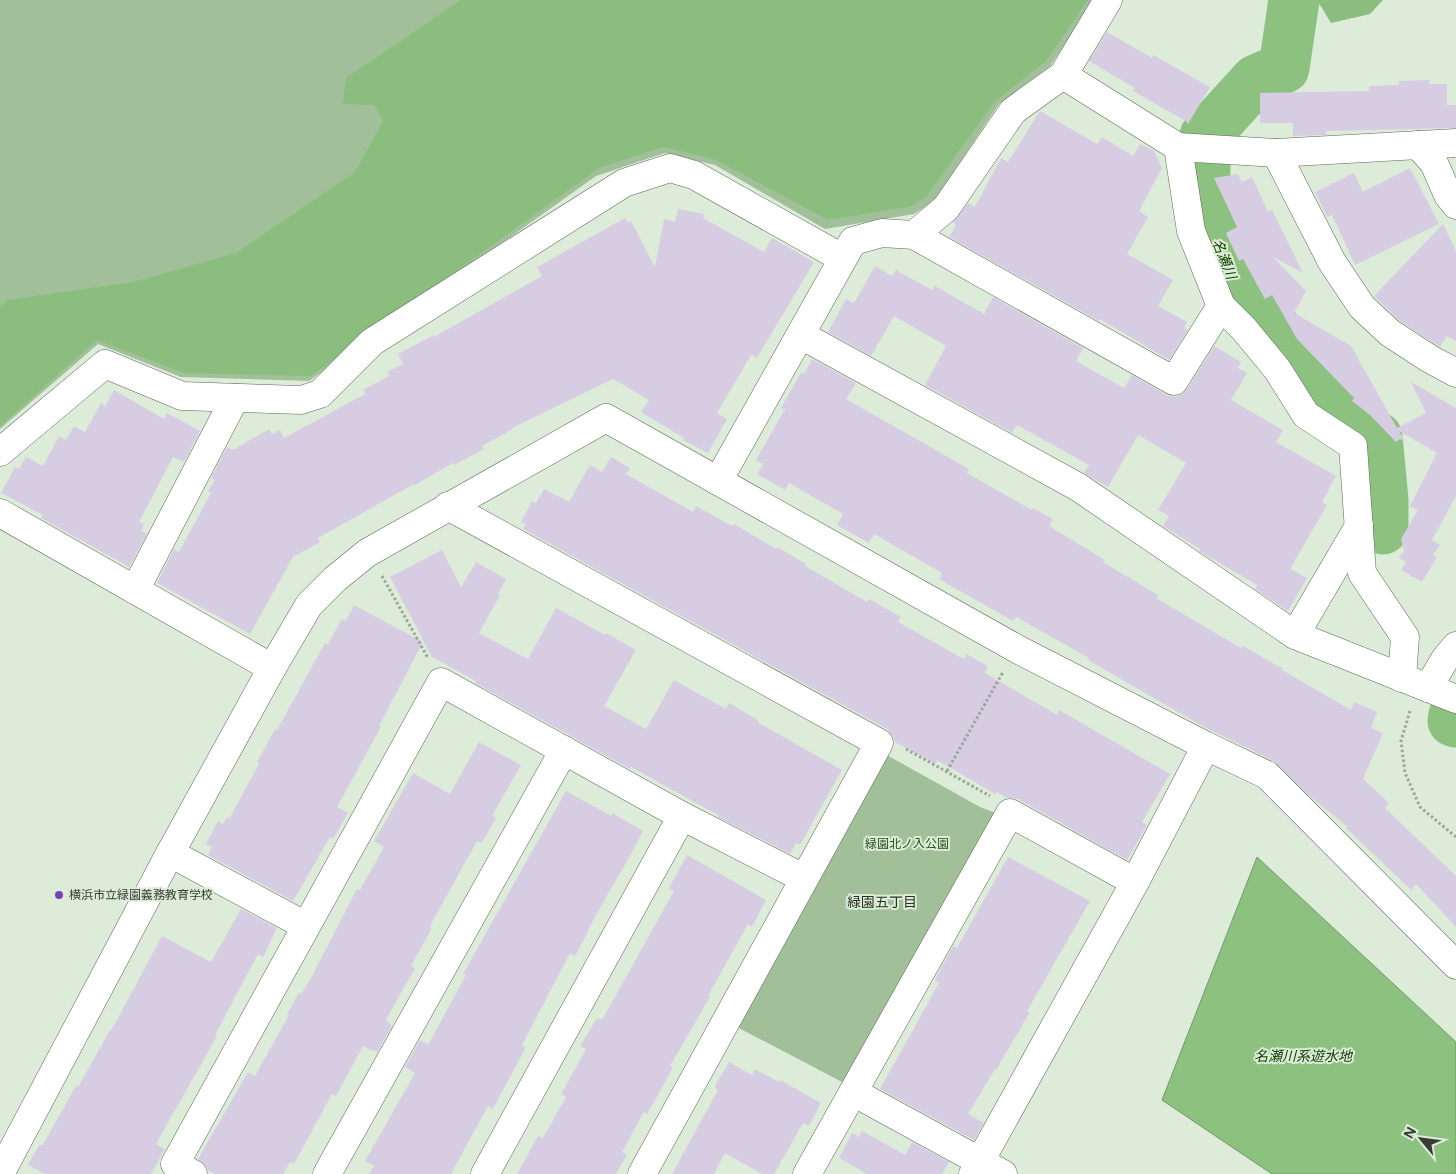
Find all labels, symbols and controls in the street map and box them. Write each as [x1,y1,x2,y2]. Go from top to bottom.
water label: 名瀬川 [1208,236,1240,284]
park label: 緑園北ノ入公園 [865,837,949,851]
place label: 横浜市立緑園義務教育学校 [69,888,213,902]
marker: 横浜市立緑園義務教育学校 [53,889,65,901]
district label: 緑園五丁目 [847,894,917,911]
water label: 名瀬川系遊水地 [1254,1048,1354,1065]
north arrow [1396,1114,1446,1164]
text: N [1400,1124,1420,1142]

